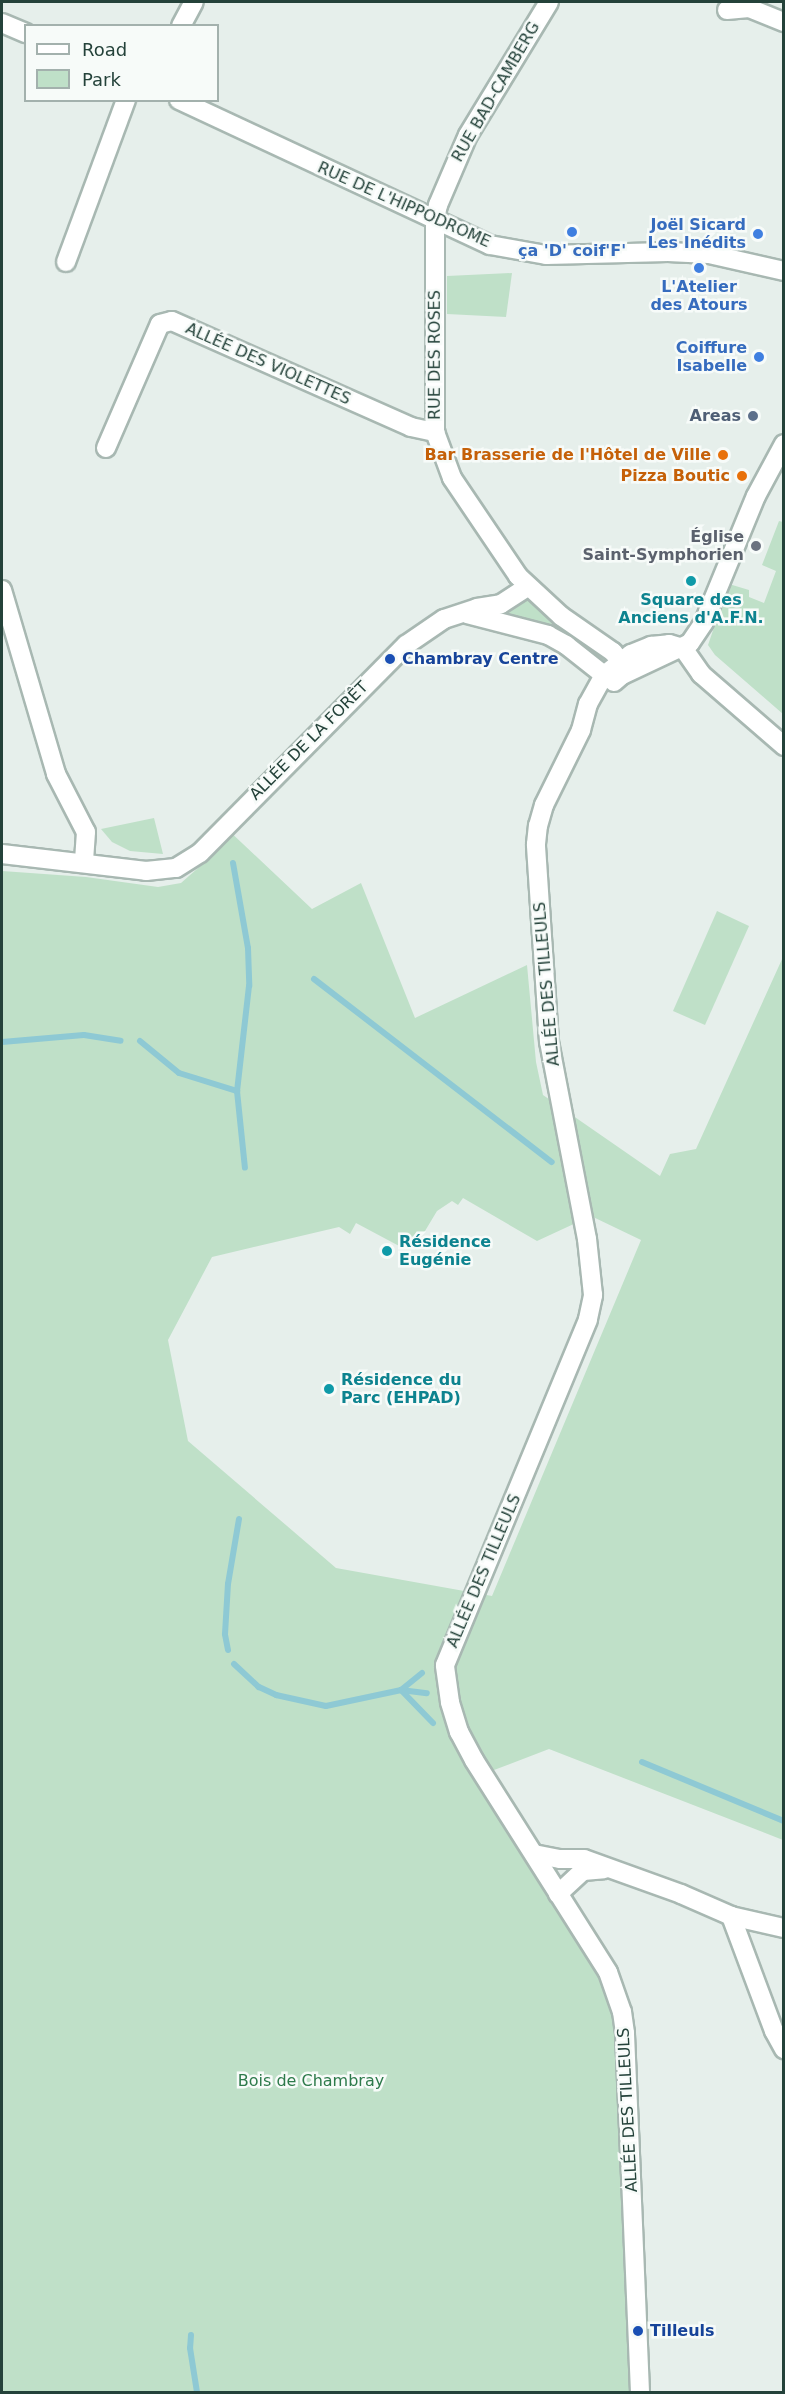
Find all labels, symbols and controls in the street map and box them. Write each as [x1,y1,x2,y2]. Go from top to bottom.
street label: RUE BAD-CAMBERG [448,19,544,165]
legend [24,24,219,102]
text: Road [82,39,127,60]
text: Park [82,69,121,90]
street label: RUE DE L'HIPPODROME [314,158,494,252]
place label: Joël Sicard Les Inédits [648,215,746,253]
marker: ça 'D' coif'F' [565,225,579,239]
marker: Joël Sicard Les Inédits [751,227,765,241]
place label: ça 'D' coif'F' [518,241,626,261]
marker: L'Atelier des Atours [692,261,706,275]
place label: L'Atelier des Atours [650,277,748,315]
street label: RUE DES ROSES [425,290,445,420]
street label: ALLÉE DES VIOLETTES [183,319,353,409]
place label: Coiffure Isabelle [676,338,747,376]
marker: Coiffure Isabelle [752,350,766,364]
place label: Areas [690,406,741,426]
marker: Areas [746,409,760,423]
place label: Bar Brasserie de l'Hôtel de Ville [424,445,711,465]
marker: Bar Brasserie de l'Hôtel de Ville [716,448,730,462]
place label: Pizza Boutic [621,466,730,486]
marker: Pizza Boutic [735,469,749,483]
place label: Église Saint-Symphorien [582,527,744,565]
marker: Église Saint-Symphorien [749,539,763,553]
marker: Square des Anciens d'A.F.N. [684,574,698,588]
place label: Square des Anciens d'A.F.N. [618,590,764,628]
place label: Chambray Centre [402,649,559,669]
marker: Chambray Centre [383,652,397,666]
street label: ALLÉE DE LA FORÊT [246,678,372,804]
street label: ALLÉE DES TILLEULS [530,901,564,1067]
place label: Résidence Eugénie [399,1232,491,1270]
marker: Résidence Eugénie [380,1244,394,1258]
place label: Résidence du Parc (EHPAD) [341,1370,462,1408]
marker: Résidence du Parc (EHPAD) [322,1382,336,1396]
street label: ALLÉE DES TILLEULS [443,1491,525,1651]
street label: ALLÉE DES TILLEULS [614,2027,642,2193]
park label: Bois de Chambray [238,2071,384,2091]
place label: Tilleuls [650,2321,715,2341]
marker: Tilleuls [631,2324,645,2338]

